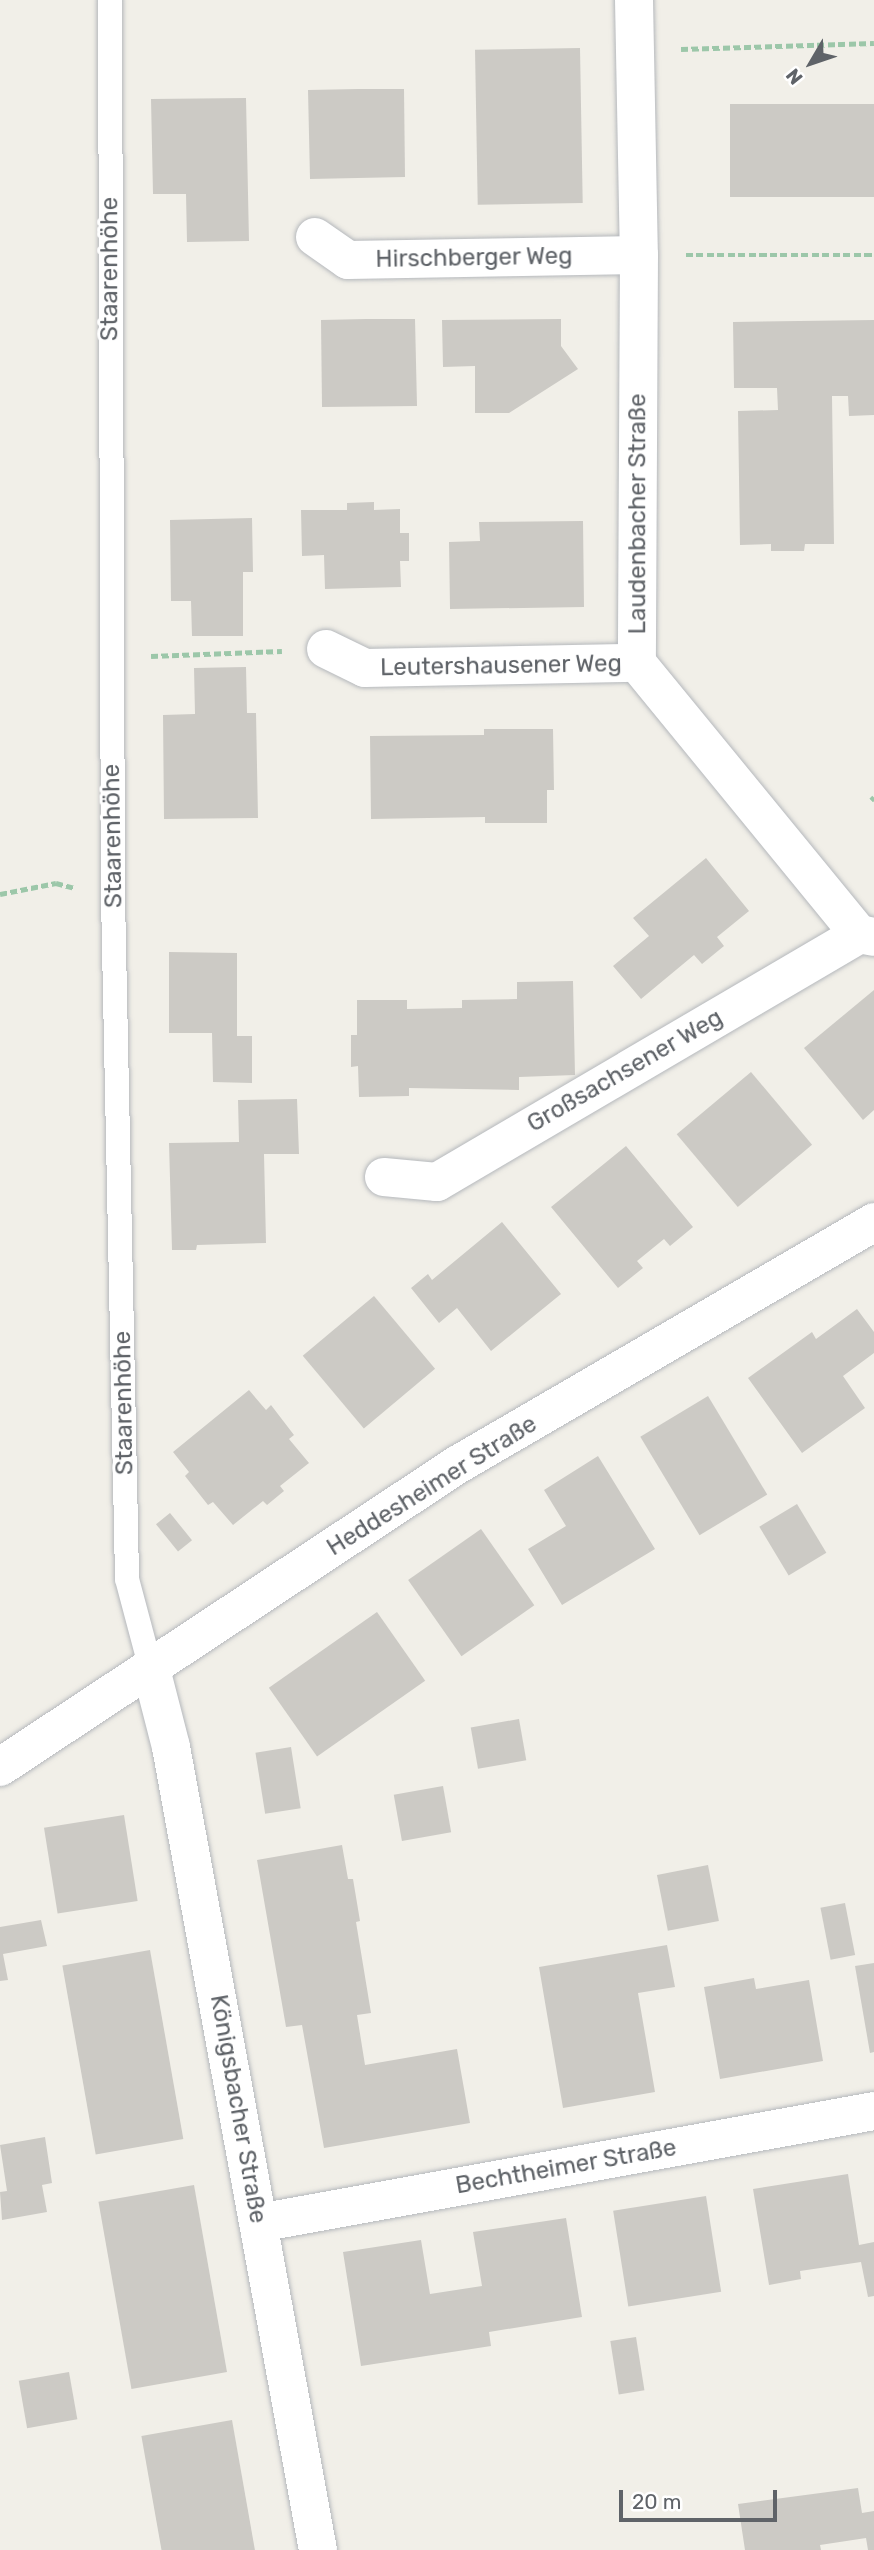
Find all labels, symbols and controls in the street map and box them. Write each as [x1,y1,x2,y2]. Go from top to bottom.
north arrow [776,28,846,98]
text: N [781,64,808,89]
street label: Staarenhöhe [96,197,124,341]
street label: Hirschberger Weg [375,242,573,274]
street label: Laudenbacher Straße [624,393,652,635]
street label: Leutershausener Weg [379,649,623,683]
street label: Staarenhöhe [97,764,129,908]
street label: Großsachsener Weg [522,1003,728,1139]
street label: Staarenhöhe [108,1331,140,1475]
street label: Heddesheimer Straße [322,1410,542,1562]
street label: Königsbacher Straße [204,1992,272,2226]
street label: Bechtheimer Straße [453,2133,679,2201]
scale bar [622,2476,780,2520]
text: 20 m [632,2489,681,2514]

